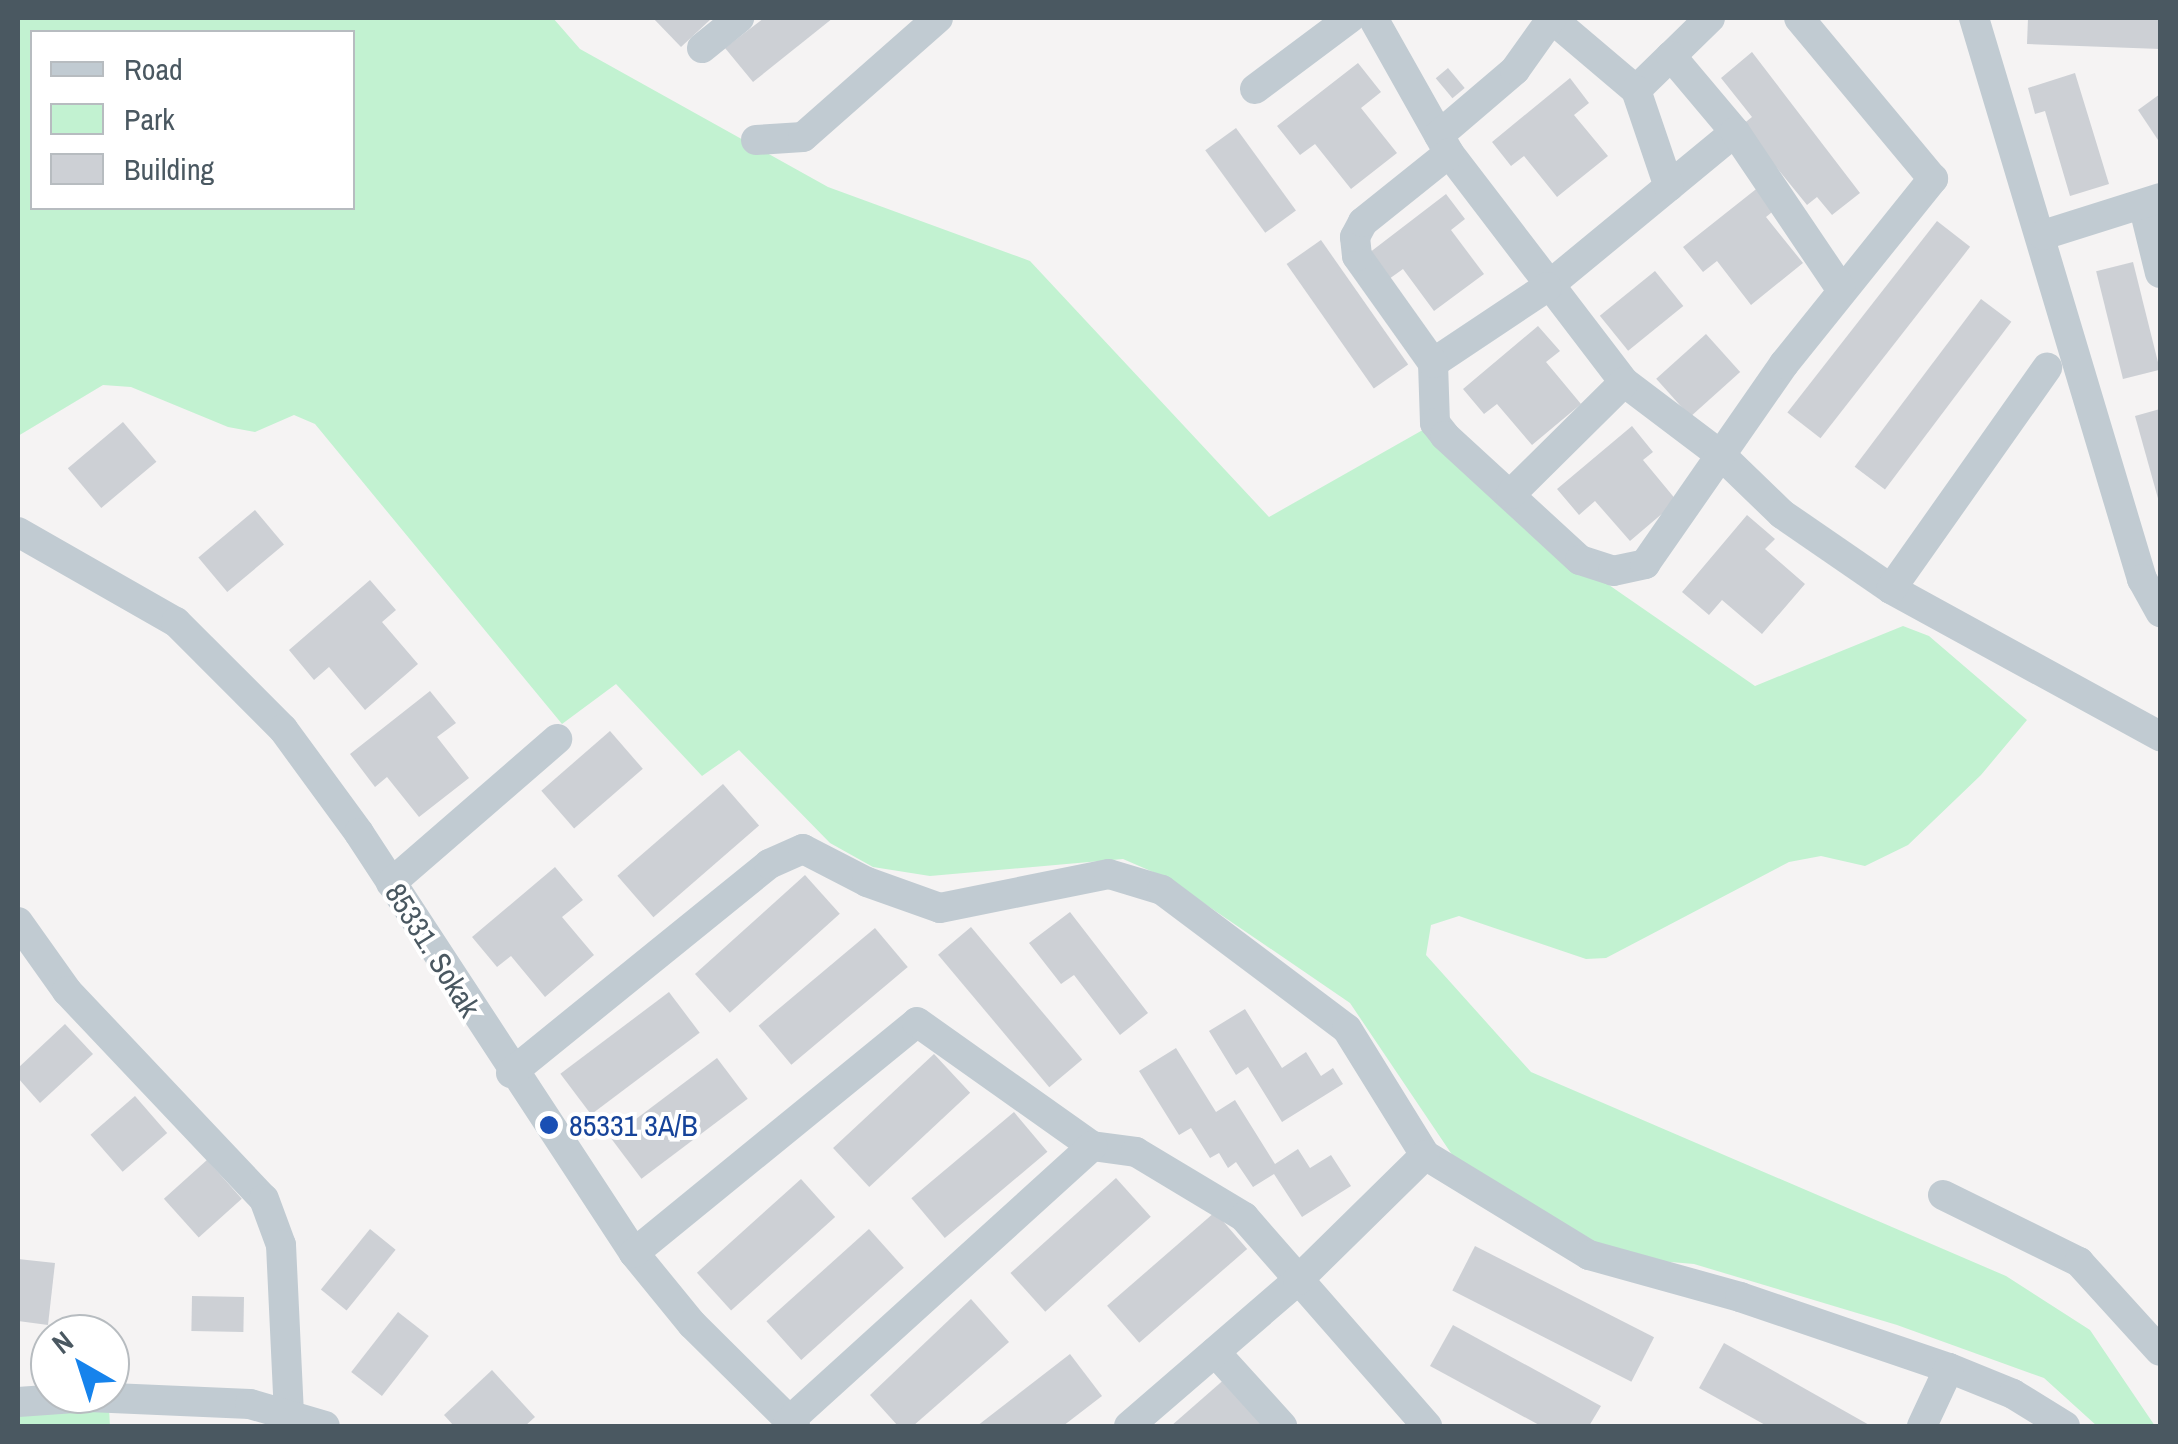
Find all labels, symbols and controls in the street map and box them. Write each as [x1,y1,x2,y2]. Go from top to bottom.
legend [30,30,355,210]
text: Road [124,49,183,89]
text: Park [124,99,175,139]
text: Building [124,149,214,189]
street label: 85331. Sokak [378,877,488,1023]
place label: 85331 3A/B [569,1107,698,1143]
marker: 85331 3A/B [538,1114,560,1136]
north arrow [30,1314,130,1414]
text: N [44,1322,81,1362]

